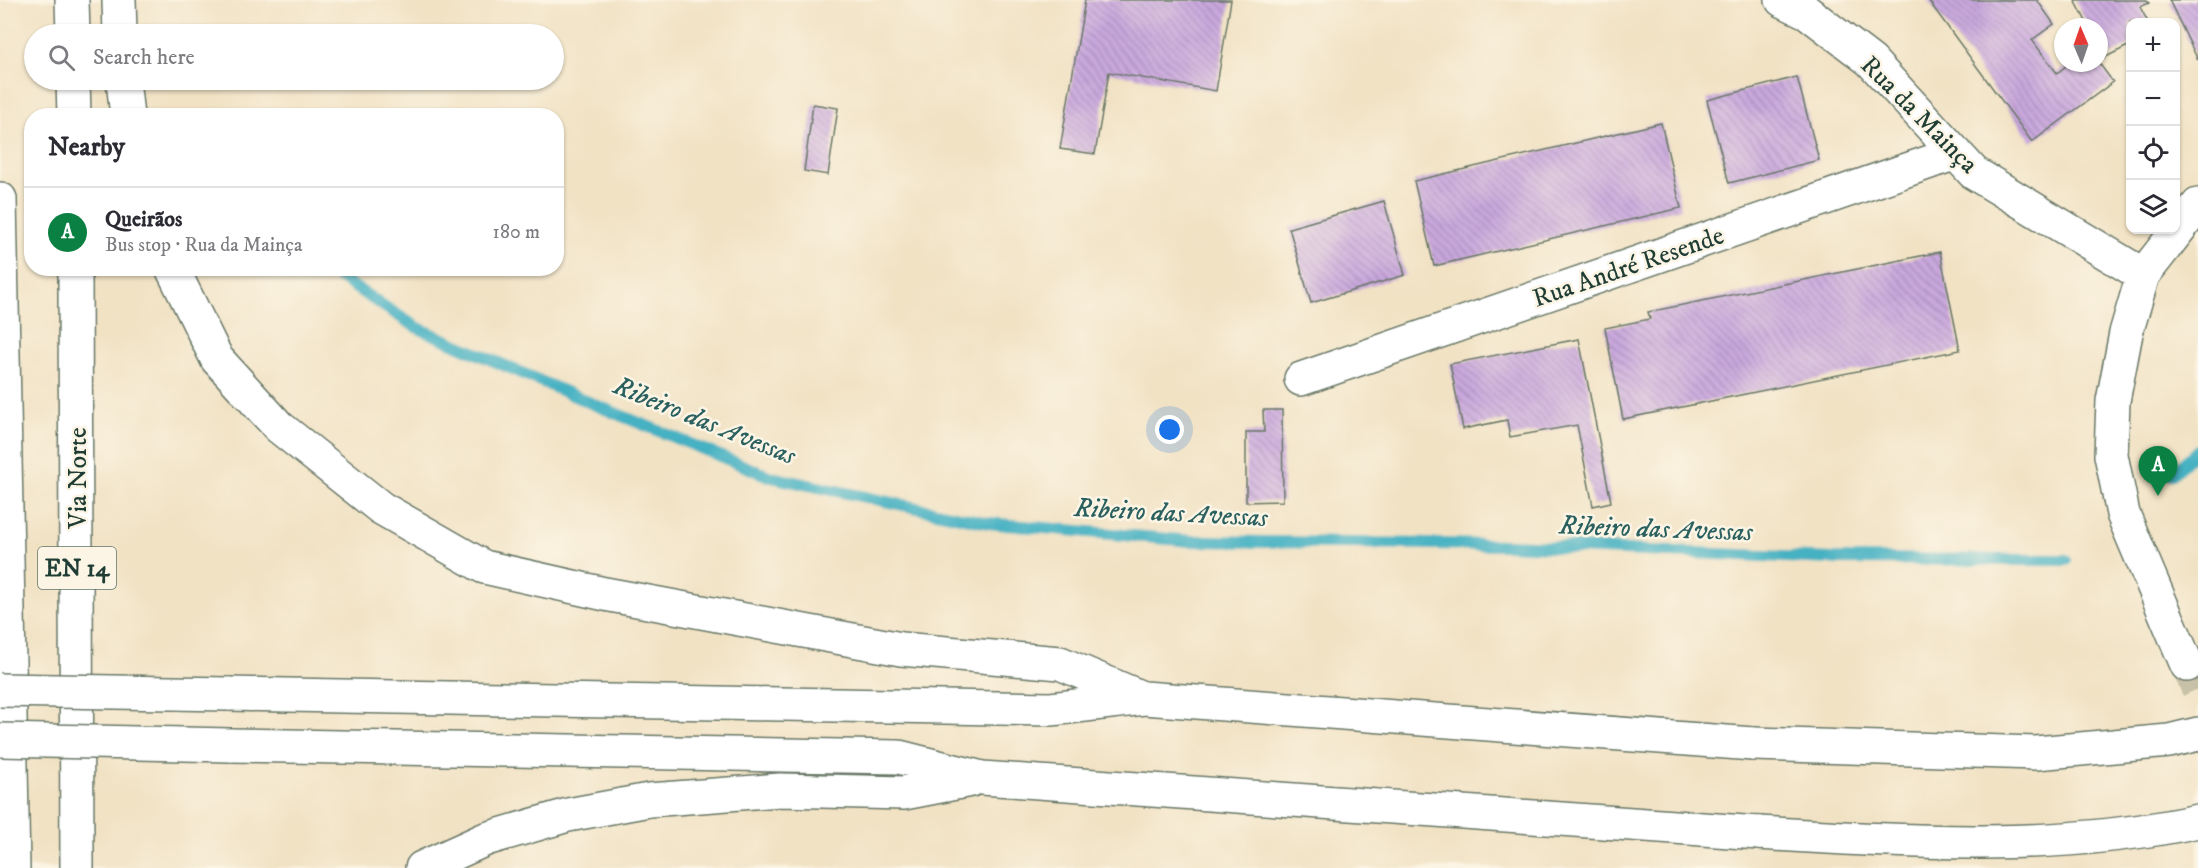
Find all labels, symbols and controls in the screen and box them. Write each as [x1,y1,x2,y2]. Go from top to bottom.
north arrow [2054,18,2108,72]
map controls [2126,18,2180,234]
button: + [2126,18,2180,72]
search box [24,24,564,90]
icon: search [45,41,78,74]
text: Search here [93,44,195,71]
street label: Rua da Mainça [1853,49,1985,181]
button: − [2126,72,2180,126]
button: locate [2126,126,2180,180]
text: Nearby [48,131,125,164]
button: layers [2126,180,2180,234]
text: Queirãos [105,206,182,233]
street label: Rua André Resende [1528,219,1728,316]
text: A [61,220,74,245]
text: 180 m [493,220,540,245]
text: Bus stop · Rua da Mainça [105,233,302,258]
water label: Ribeiro das Avessas [607,368,802,473]
your location [1155,415,1184,444]
street label: Via Norte [62,427,95,530]
pin: A [2138,446,2178,496]
water label: Ribeiro das Avessas [1072,491,1269,535]
water label: Ribeiro das Avessas [1558,509,1754,549]
road number: EN 14 [38,547,116,589]

